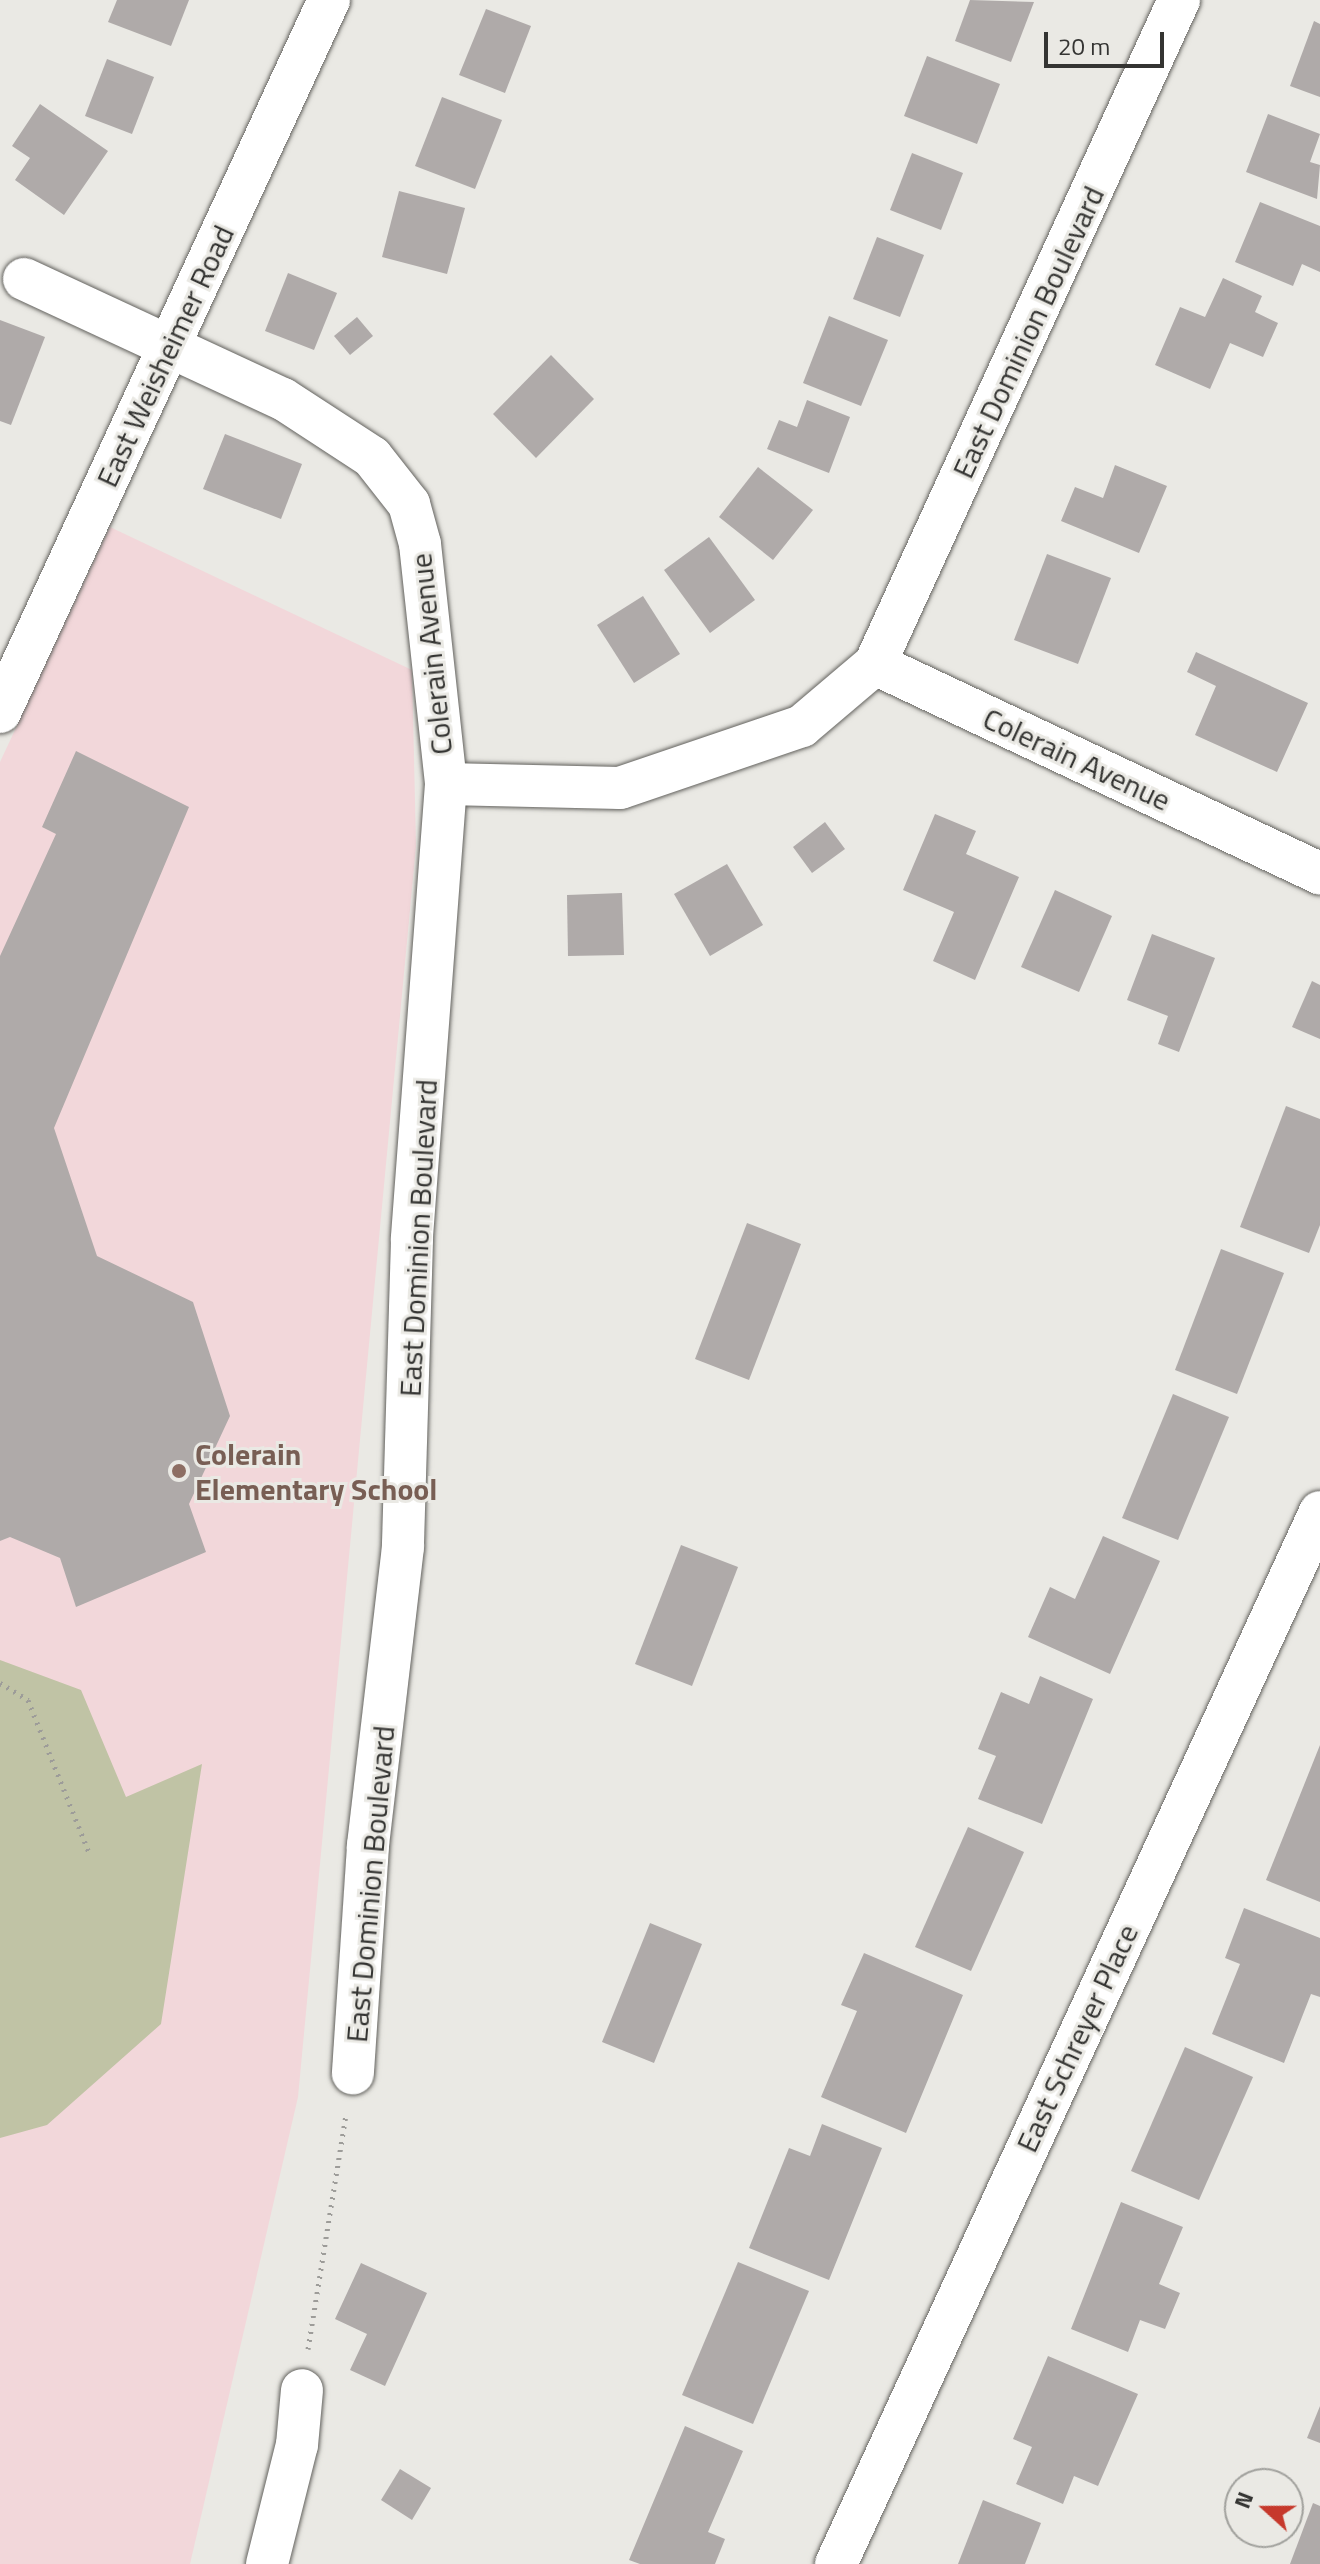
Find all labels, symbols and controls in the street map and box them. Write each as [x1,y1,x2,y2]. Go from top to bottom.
scale bar [1048,16,1168,66]
text: 20 m [1058,28,1110,64]
street label: East Dominion Boulevard [945,180,1111,484]
street label: East Weisheimer Road [89,220,241,492]
street label: Colerain Avenue [403,551,459,757]
street label: Colerain Avenue [978,700,1176,818]
street label: East Dominion Boulevard [392,1078,444,1398]
place label: Colerain Elementary School [195,1436,437,1506]
marker: Colerain Elementary School [170,1462,188,1480]
street label: East Dominion Boulevard [338,1724,402,2044]
street label: East Schreyer Place [1008,1918,1146,2158]
north arrow [1224,2468,1304,2548]
text: N [1225,2487,1262,2513]

